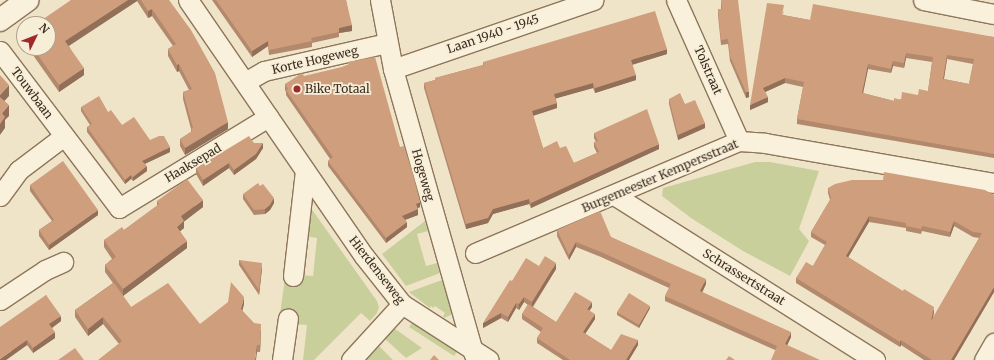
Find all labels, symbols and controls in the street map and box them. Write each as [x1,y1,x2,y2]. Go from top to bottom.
street label: Laan 1940 - 1945 [445,12,541,56]
north arrow [16,16,56,56]
text: N [36,21,52,36]
street label: Korte Hogeweg [271,43,359,77]
street label: Tolstraat [691,43,725,97]
street label: Touwbaan [8,64,56,122]
place label: Bike Totaal [305,82,370,96]
marker: Bike Totaal [292,84,302,94]
street label: Burgemeester Kempersstraat [580,136,740,216]
street label: Haaksepad [162,140,224,186]
street label: Hogeweg [409,147,437,203]
street label: Hierdenseweg [346,233,408,307]
street label: Schrassertstraat [700,246,788,308]

